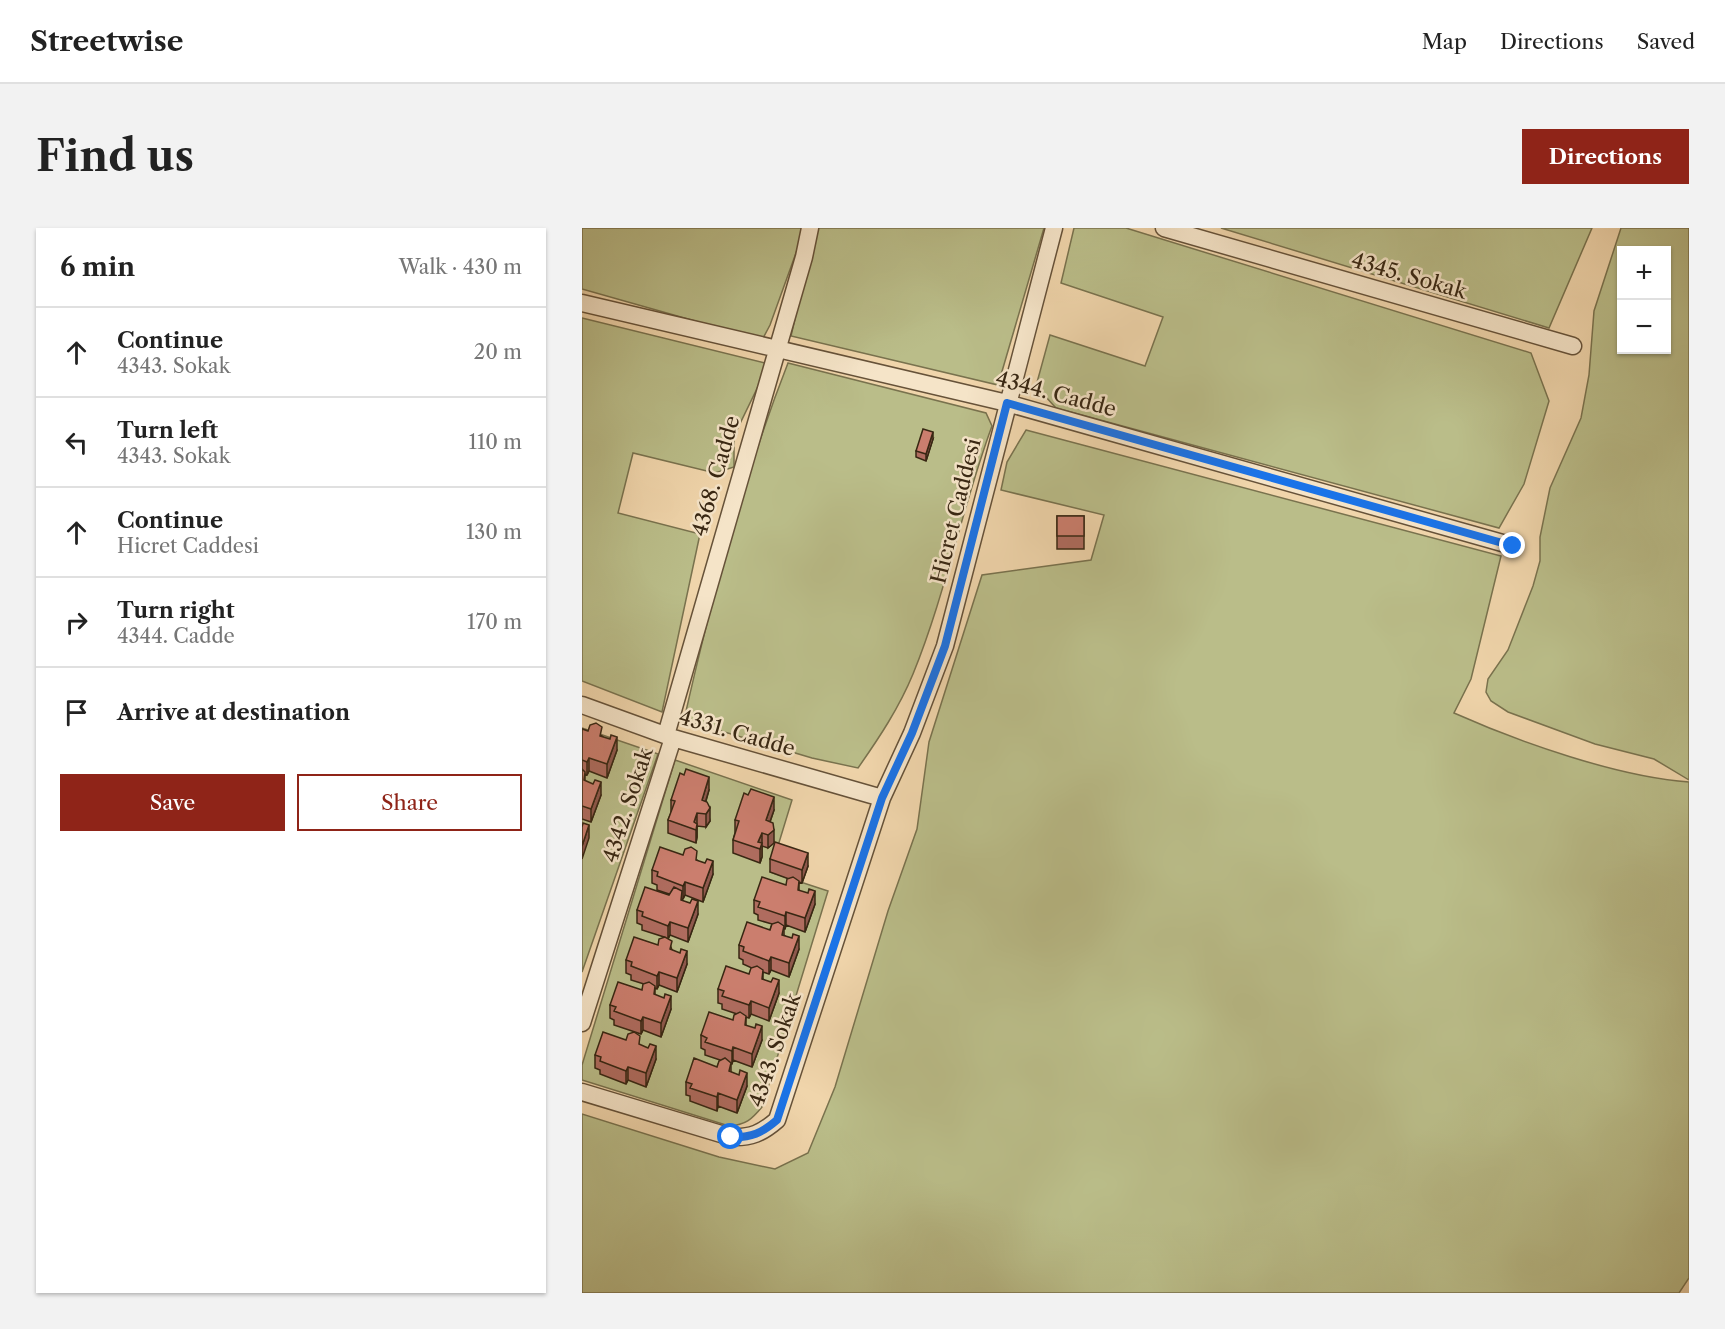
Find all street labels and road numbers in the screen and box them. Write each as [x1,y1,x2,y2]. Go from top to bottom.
street label: 4345. Sokak [1349,247,1470,304]
street label: 4344. Cadde [993,365,1119,422]
street label: 4368. Cadde [686,413,745,539]
street label: Hicret Caddesi [925,436,986,586]
street label: 4331. Cadde [676,704,798,761]
street label: 4342. Sokak [597,743,658,865]
street label: 4343. Sokak [743,989,806,1110]

